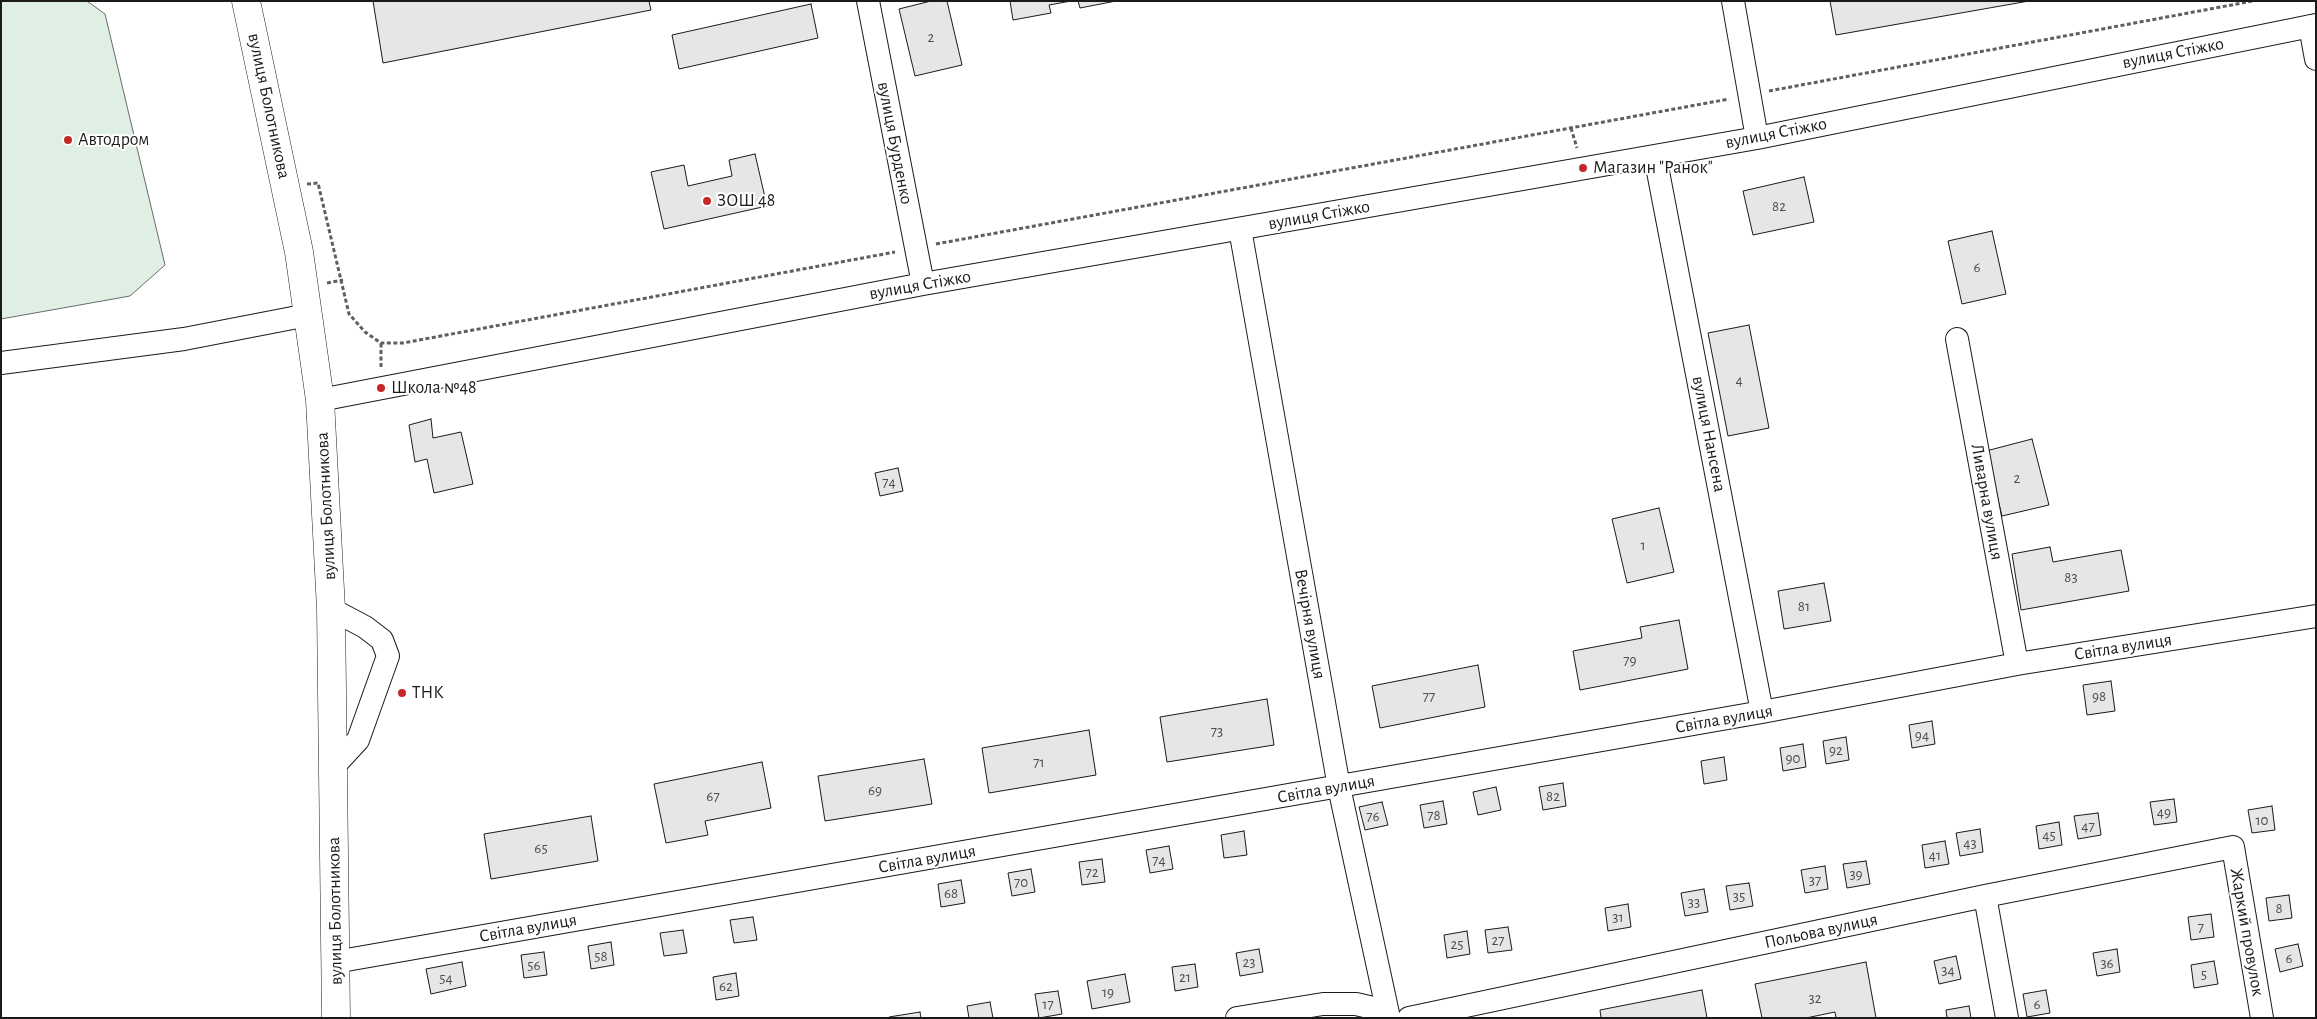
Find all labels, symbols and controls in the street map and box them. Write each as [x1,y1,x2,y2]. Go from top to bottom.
house number: 2 [928,28,934,46]
street label: вулиця Болотникова [243,31,295,181]
street label: вулиця Стіжко [2120,33,2226,73]
street label: вулиця Бурденко [873,80,917,206]
street label: вулиця Стіжко [1723,113,1829,153]
place label: Автодром [78,129,149,151]
marker: Автодром [62,134,74,146]
place label: Магазин "Ранок" [1593,157,1713,179]
marker: Магазин "Ранок" [1577,162,1589,174]
place label: ЗОШ 48 [717,190,775,212]
marker: ЗОШ 48 [701,195,713,207]
street label: вулиця Стіжко [1266,195,1372,235]
house number: 82 [1772,197,1786,215]
house number: 6 [1973,258,1981,276]
street label: вулиця Стіжко [867,265,973,305]
house number: 4 [1735,371,1743,389]
street label: вулиця Нансена [1687,374,1731,494]
place label: Школа №48 [391,377,477,399]
marker: Школа №48 [375,382,387,394]
street label: вулиця Болотникова [311,431,341,581]
street label: Ливарна вулиця [1966,442,2008,562]
house number: 2 [2014,469,2020,487]
house number: 74 [882,473,896,491]
house number: 1 [1640,536,1646,554]
street label: Вечірня вулиця [1290,567,1330,681]
house number: 83 [2064,568,2078,586]
house number: 81 [1798,597,1810,615]
street label: Світла вулиця [2072,629,2174,665]
house number: 79 [1623,651,1637,669]
place label: ТНК [412,682,444,704]
marker: ТНК [396,687,408,699]
house number: 77 [1423,687,1435,705]
house number: 98 [2092,687,2106,705]
street label: Світла вулиця [1673,700,1775,738]
house number: 73 [1211,722,1223,740]
house number: 94 [1915,726,1929,744]
house number: 92 [1829,741,1843,759]
house number: 90 [1786,749,1800,767]
house number: 71 [1033,753,1045,771]
street label: Світла вулиця [1275,770,1377,808]
house number: 69 [868,781,882,799]
house number: 67 [706,787,720,805]
house number: 82 [1546,787,1560,805]
house number: 49 [2157,803,2171,821]
house number: 78 [1427,806,1441,824]
house number: 76 [1366,807,1380,825]
house number: 10 [2255,811,2269,829]
house number: 47 [2081,817,2095,835]
house number: 45 [2042,826,2056,844]
house number: 43 [1963,834,1977,852]
street label: вулиця Болотникова [323,837,347,985]
house number: 65 [534,839,548,857]
street label: Світла вулиця [876,840,978,878]
house number: 41 [1929,846,1941,864]
house number: 74 [1152,851,1166,869]
house number: 72 [1085,863,1099,881]
house number: 39 [1849,865,1863,883]
street label: Жаркий провулок [2225,866,2269,998]
house number: 37 [1809,871,1821,889]
house number: 70 [1014,873,1028,891]
house number: 68 [944,884,958,902]
house number: 35 [1733,887,1745,905]
house number: 33 [1688,893,1700,911]
house number: 8 [2275,899,2283,917]
house number: 31 [1612,908,1624,926]
street label: Польова вулиця [1762,908,1880,954]
street label: Світла вулиця [477,909,579,947]
house number: 7 [2198,918,2204,936]
house number: 27 [1491,931,1505,949]
house number: 25 [1450,935,1464,953]
house number: 58 [594,947,608,965]
house number: 6 [2285,949,2293,967]
house number: 23 [1242,953,1256,971]
house number: 36 [2100,954,2114,972]
house number: 56 [527,956,541,974]
house number: 34 [1941,961,1955,979]
house number: 5 [2201,965,2207,983]
house number: 21 [1179,968,1191,986]
house number: 54 [439,969,453,987]
house number: 62 [719,977,733,995]
house number: 19 [1102,983,1114,1001]
house number: 32 [1808,989,1822,1007]
house number: 17 [1042,995,1054,1013]
house number: 6 [2033,995,2041,1013]

